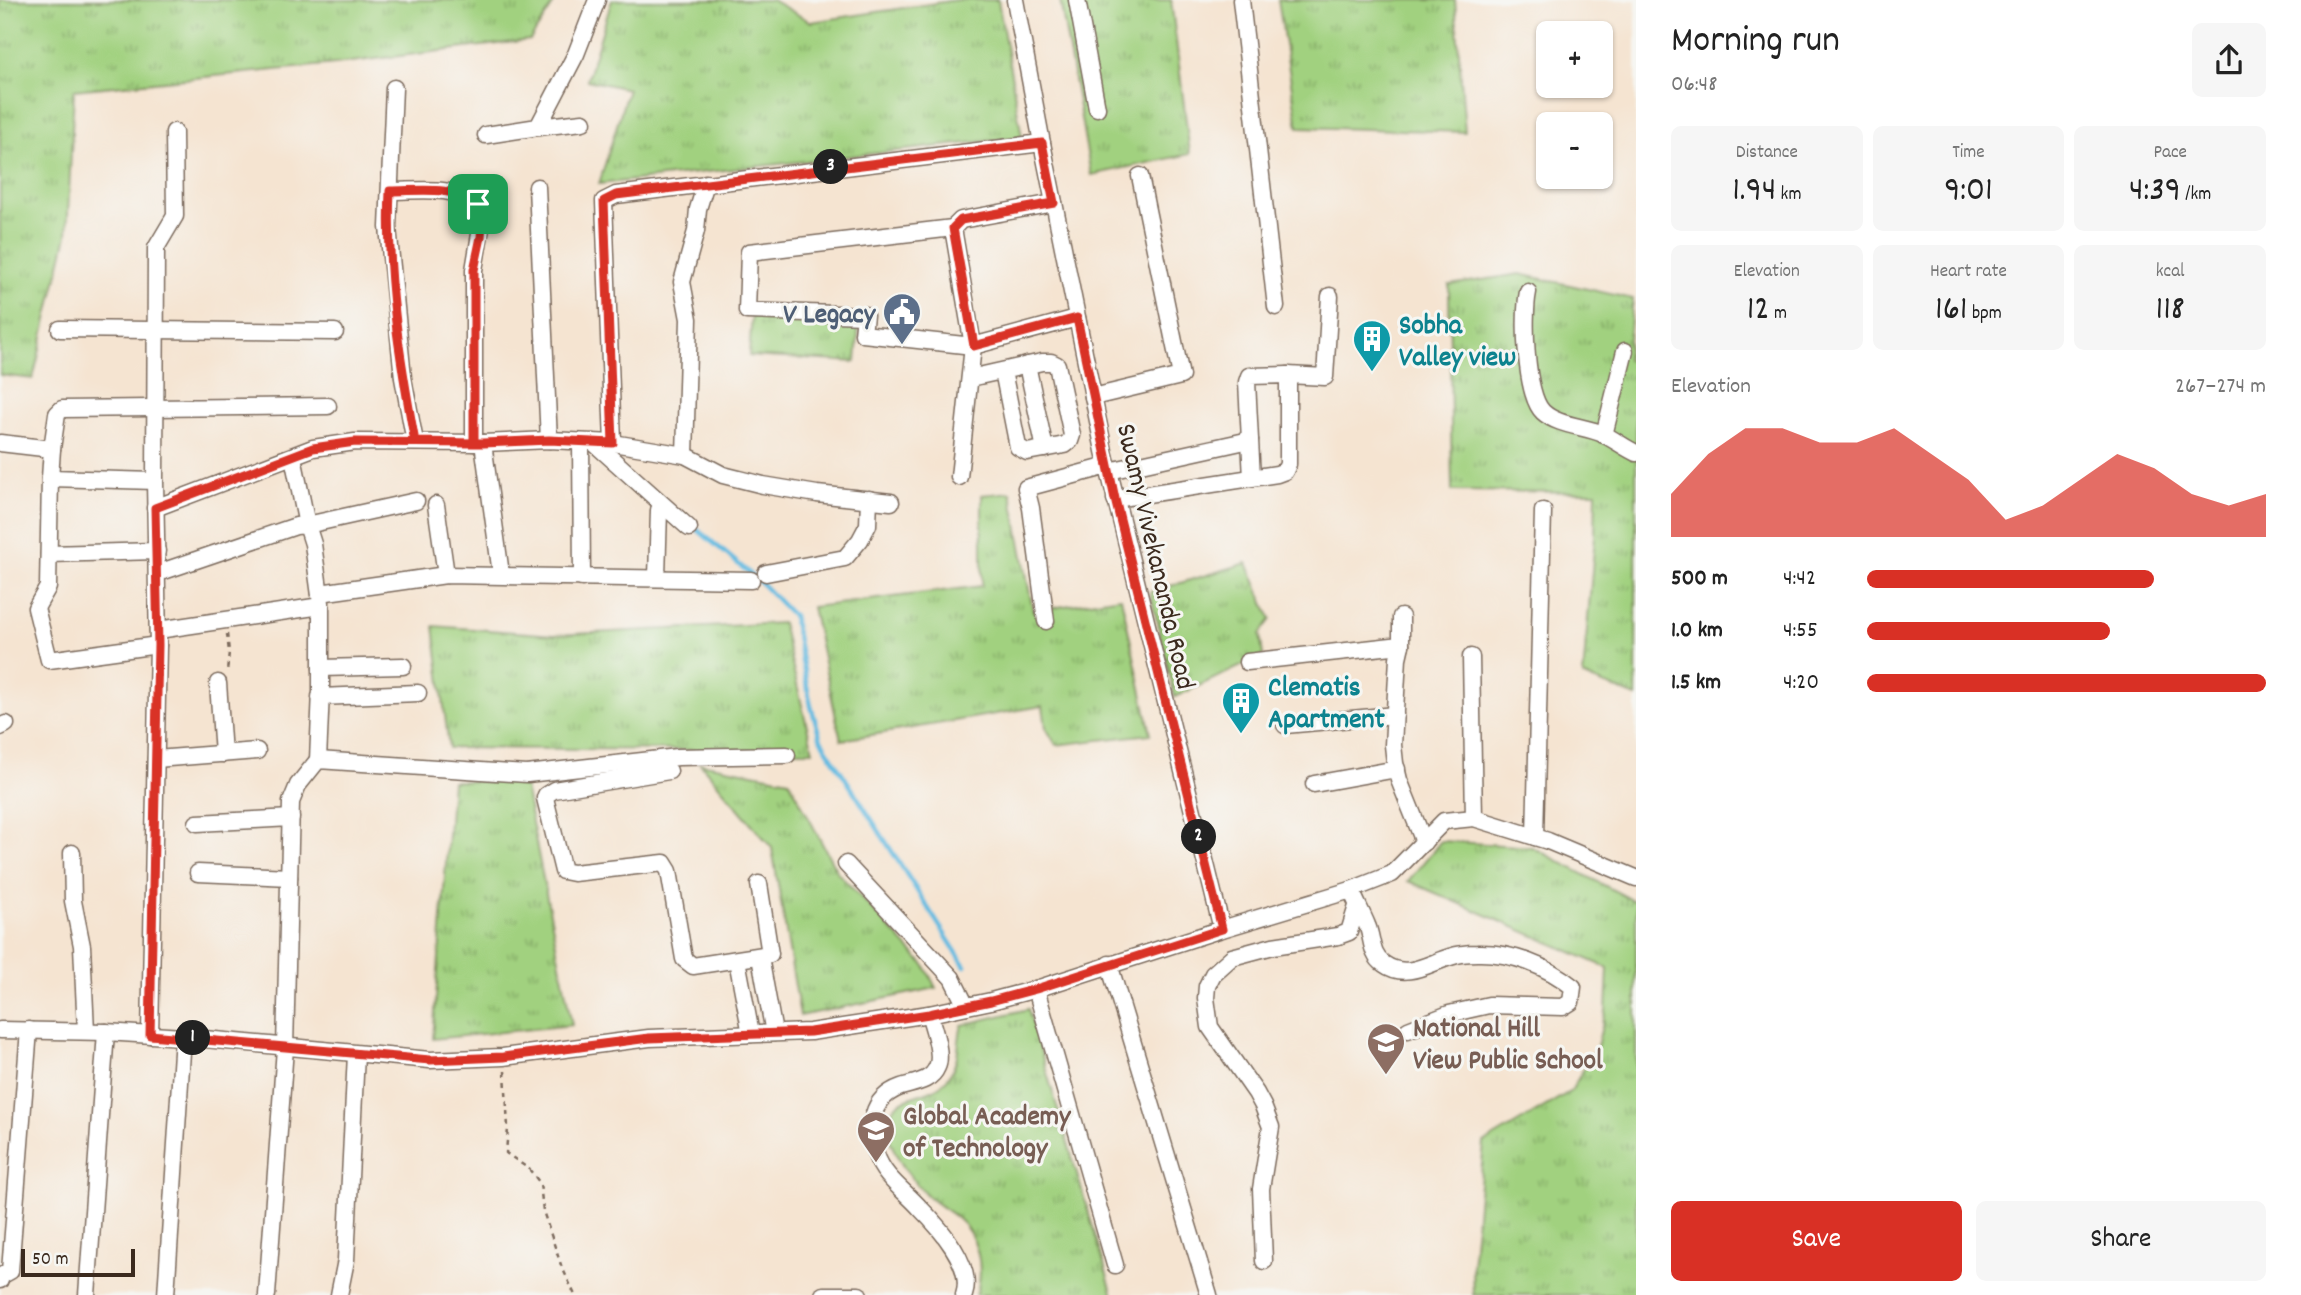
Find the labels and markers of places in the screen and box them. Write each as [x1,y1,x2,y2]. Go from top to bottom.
pin: 3 [814,150,848,184]
pin [448,174,508,234]
public building icon: V Legacy [881,291,923,346]
place label: V Legacy [783,297,877,337]
place label: Sobha Valley view [1399,308,1516,380]
building icon: Sobha Valley view [1351,318,1393,373]
place label: Clematis Apartment [1268,670,1386,742]
building icon: Clematis Apartment [1220,680,1262,735]
pin: 2 [1182,820,1216,854]
place label: National Hill View Public School [1413,1011,1603,1083]
pin: 1 [176,1020,210,1056]
school or university icon: National Hill View Public School [1365,1021,1407,1076]
place label: Global Academy of Technology [903,1099,1072,1171]
school or university icon: Global Academy of Technology [855,1109,897,1164]

